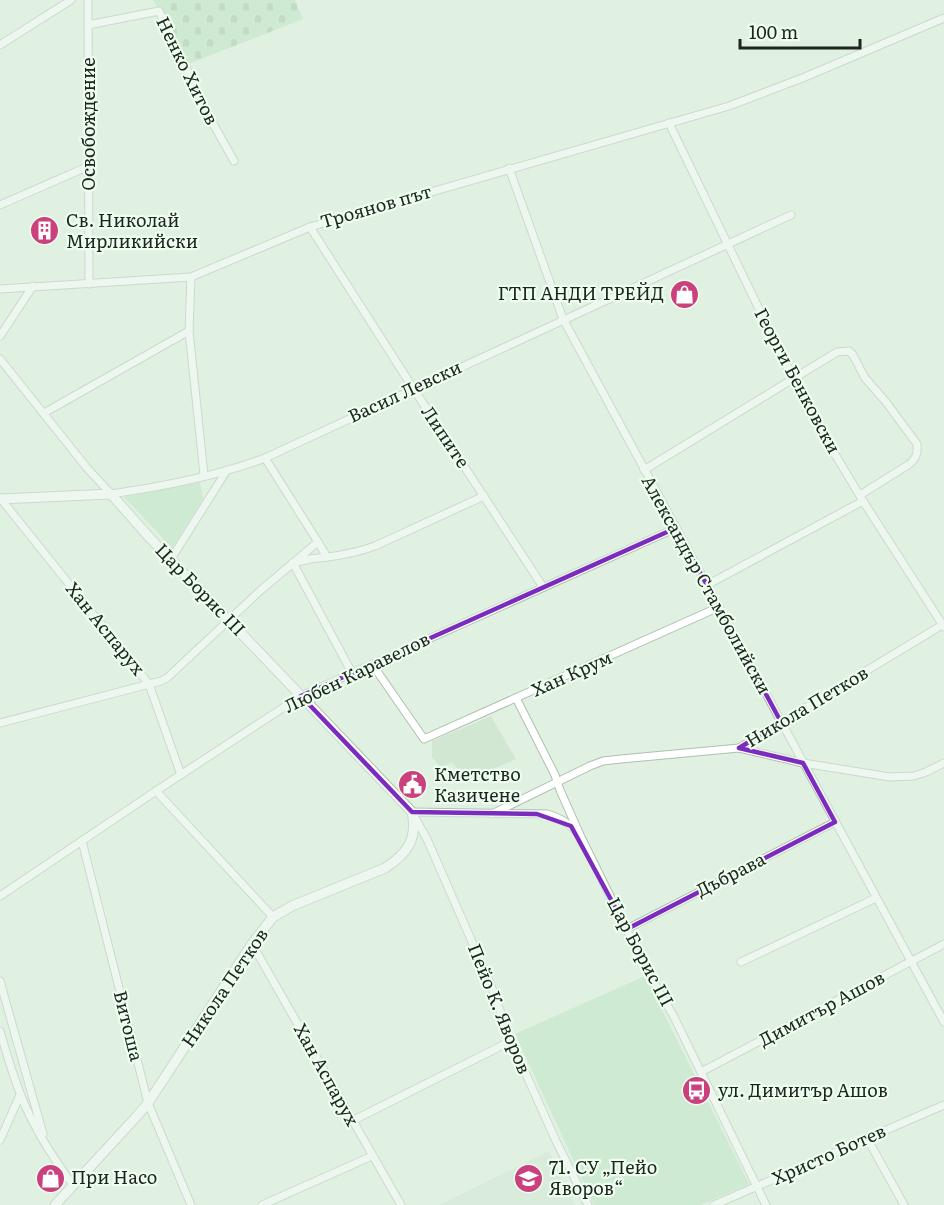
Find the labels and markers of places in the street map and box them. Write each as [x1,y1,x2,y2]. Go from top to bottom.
place label: Св. Николай Мирликийски [66,206,198,254]
building icon: Св. Николай Мирликийски [29,215,61,247]
shop icon: ГТП АНДИ ТРЕЙД [669,278,701,310]
place label: ГТП АНДИ ТРЕЙД [498,279,664,306]
place label: Кметство Казичене [434,760,521,808]
public building icon: Кметство Казичене [397,769,429,801]
bus stop icon: ул. Димитър Ашов [681,1075,713,1107]
place label: ул. Димитър Ашов [718,1076,888,1103]
place label: 71. СУ „Пейо Яворов“ [549,1153,657,1201]
shop icon: При Насо [34,1162,66,1194]
school or university icon: 71. СУ „Пейо Яворов“ [512,1162,544,1194]
place label: При Насо [71,1163,157,1190]

